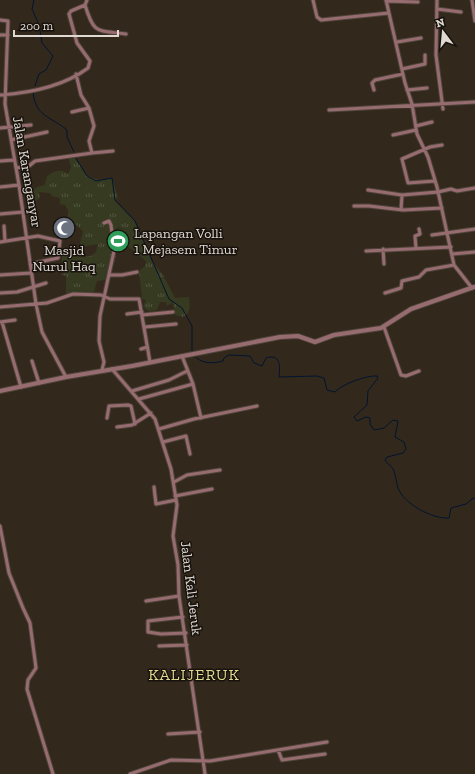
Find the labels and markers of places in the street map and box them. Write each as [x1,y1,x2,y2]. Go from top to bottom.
mosque icon: Masjid Nurul Haq [51,215,77,241]
place label: Lapangan Volli 1 Mejasem Timur [134,225,238,258]
sports icon: Lapangan Volli 1 Mejasem Timur [105,228,131,254]
place label: Masjid Nurul Haq [32,242,96,275]

